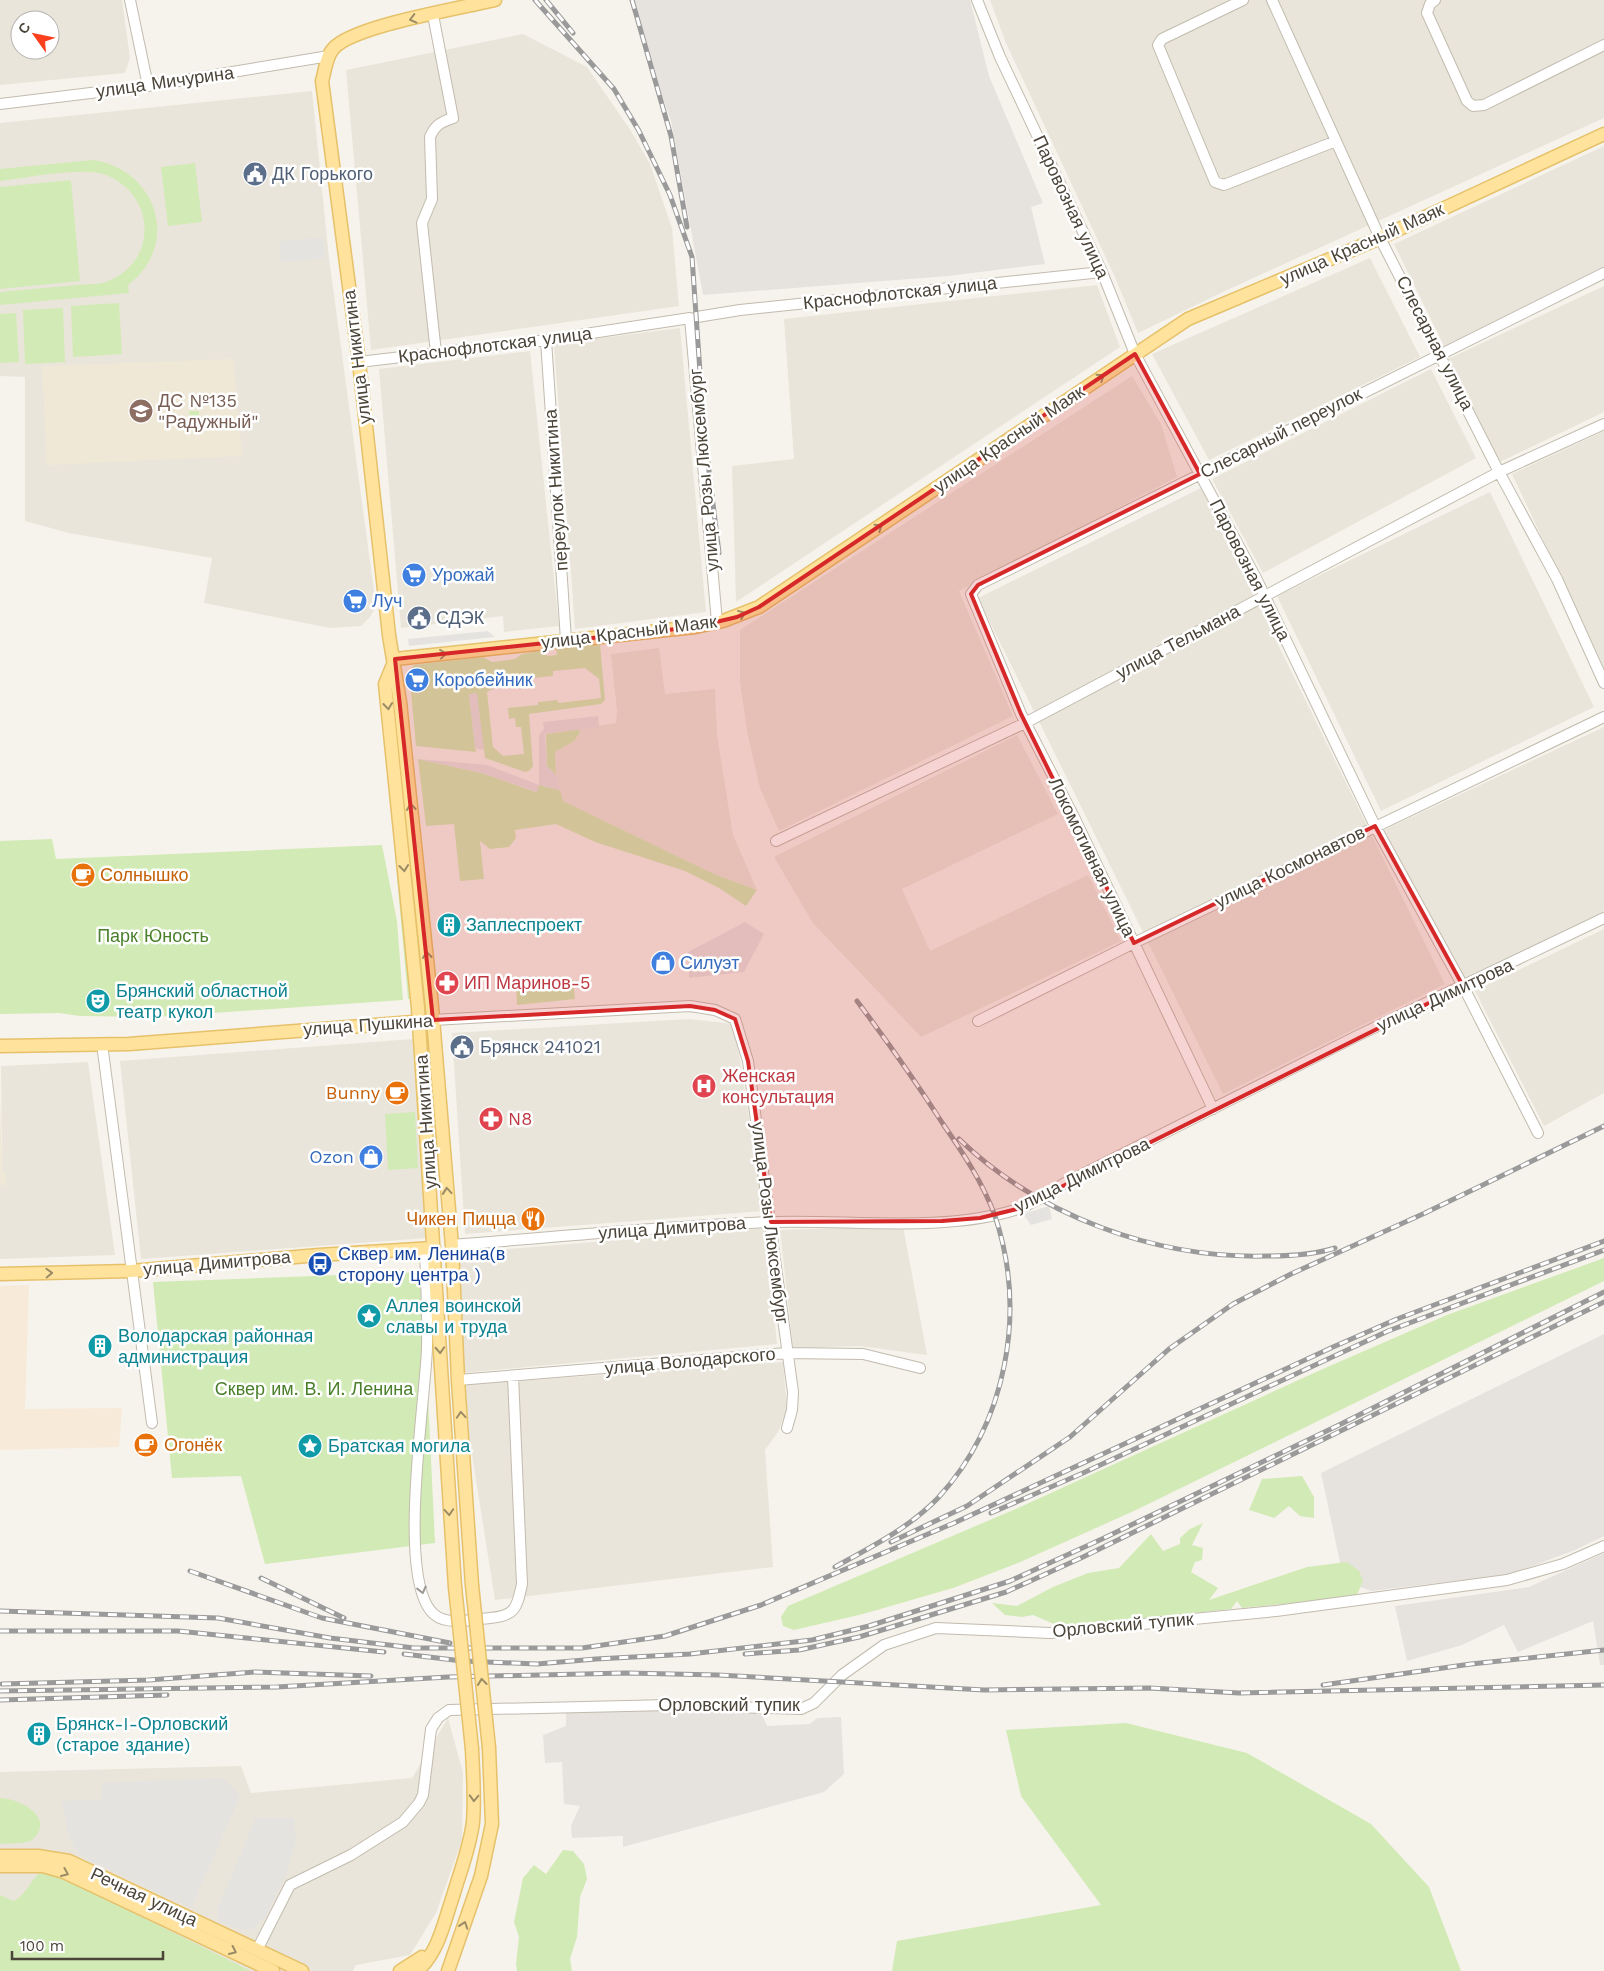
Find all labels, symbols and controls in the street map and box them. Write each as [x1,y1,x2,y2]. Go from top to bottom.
north arrow [10,10,60,60]
one-way arrow [409,13,418,24]
text: С [15,19,34,37]
street label: улица Мичурина [95,61,236,102]
street label: Паровозная улица [1029,132,1114,283]
public building icon: ДК Горького [242,161,268,187]
place label: ДК Горького [272,163,373,184]
street label: улица Красный Маяк [1277,198,1447,289]
street label: Краснофлотская улица [802,272,999,313]
street label: Слесарная улица [1393,272,1479,414]
street label: улица Никитина [338,288,375,425]
street label: Краснофлотская улица [397,322,594,367]
street label: улица Розы Люксембург [684,367,723,572]
one-way arrow [1095,374,1104,383]
street label: улица Красный Маяк [929,380,1088,497]
street label: Слесарный переулок [1197,383,1365,482]
place label: ДС №135 "Радужный" [158,390,259,432]
school or university icon: ДС №135 "Радужный" [128,398,154,424]
street label: переулок Никитина [539,407,572,572]
street label: Паровозная улица [1206,496,1296,645]
one-way arrow [873,523,882,533]
supermarket icon: Урожай [401,562,427,588]
place label: Урожай [432,564,495,585]
supermarket icon: Луч [342,588,368,614]
place label: Луч [372,590,402,611]
street label: улица Тельмана [1112,600,1244,683]
public building icon: СДЭК [406,605,432,631]
place label: СДЭК [436,607,485,628]
street label: улица Красный Маяк [540,610,718,653]
one-way arrow [737,610,746,621]
one-way arrow [439,649,447,660]
supermarket icon: Коробейник [404,667,430,693]
place label: Коробейник [434,669,533,690]
one-way arrow [382,703,393,711]
street label: Локомотивная улица [1045,773,1141,941]
one-way arrow [406,803,417,811]
street label: улица Космонавтов [1211,821,1368,912]
cafe icon: Солнышко [70,862,96,888]
place label: Солнышко [100,864,189,885]
one-way arrow [398,864,409,872]
building icon: Заплеспроект [436,912,462,938]
place label: Заплеспроект [466,914,582,935]
park label: Парк Юность [97,925,209,946]
one-way arrow [422,950,433,958]
shop icon: Силуэт [650,950,676,976]
place label: Силуэт [680,952,739,973]
street label: улица Димитрова [1373,953,1517,1035]
pharmacy icon: ИП Маринов-5 [434,970,460,996]
place label: ИП Маринов-5 [464,972,590,993]
place label: Брянский областной театр кукол [116,980,288,1022]
theatre icon: Брянский областной театр кукол [85,988,111,1014]
street label: улица Пушкина [302,1009,434,1040]
public building icon: Брянск 241021 [449,1034,475,1060]
place label: Брянск 241021 [480,1036,601,1057]
street label: улица Никитина [410,1053,441,1190]
place label: Женская консультация [722,1065,834,1107]
hospital icon: Женская консультация [691,1073,717,1099]
cafe icon: Bunny [384,1080,410,1106]
place label: Bunny [326,1082,381,1103]
pharmacy icon: N8 [478,1106,504,1132]
place label: N8 [508,1108,532,1129]
street label: улица Розы Люксембург [748,1120,793,1326]
street label: улица Димитрова [1011,1132,1154,1216]
shop icon: Ozon [358,1144,384,1170]
place label: Ozon [309,1146,354,1167]
one-way arrow [442,1187,453,1195]
restaurant icon: Чикен Пицца [520,1206,546,1232]
place label: Чикен Пицца [406,1208,517,1229]
street label: улица Димитрова [597,1212,747,1243]
place label: Сквер им. Ленина(в сторону центра ) [338,1243,505,1285]
street label: улица Димитрова [142,1246,293,1279]
bus stop icon: Сквер им. Ленина(в сторону центра ) [307,1251,333,1277]
one-way arrow [45,1268,53,1278]
place label: Аллея воинской славы и труда [386,1295,521,1337]
place icon: Аллея воинской славы и труда [356,1303,382,1329]
place label: Володарская районная администрация [118,1325,313,1367]
building icon: Володарская районная администрация [87,1333,113,1359]
street label: улица Володарского [604,1343,776,1378]
one-way arrow [434,1346,445,1354]
park label: Сквер им. В. И. Ленина [215,1378,414,1399]
one-way arrow [455,1410,466,1418]
cafe icon: Огонёк [133,1432,159,1458]
place icon: Братская могила [297,1433,323,1459]
place label: Огонёк [164,1434,222,1455]
place label: Братская могила [328,1435,471,1456]
one-way arrow [443,1508,454,1516]
one-way arrow [416,1585,427,1594]
street label: Орловский тупик [1051,1608,1195,1641]
one-way arrow [477,1678,488,1686]
street label: Орловский тупик [658,1694,800,1715]
place label: Брянск-I-Орловский (старое здание) [56,1713,228,1755]
building icon: Брянск-I-Орловский (старое здание) [26,1721,52,1747]
one-way arrow [468,1794,479,1802]
street label: Речная улица [88,1863,202,1931]
one-way arrow [60,1867,69,1877]
one-way arrow [458,1921,468,1930]
scale bar [12,1928,164,1960]
text: 100 m [20,1937,64,1955]
one-way arrow [228,1945,237,1955]

